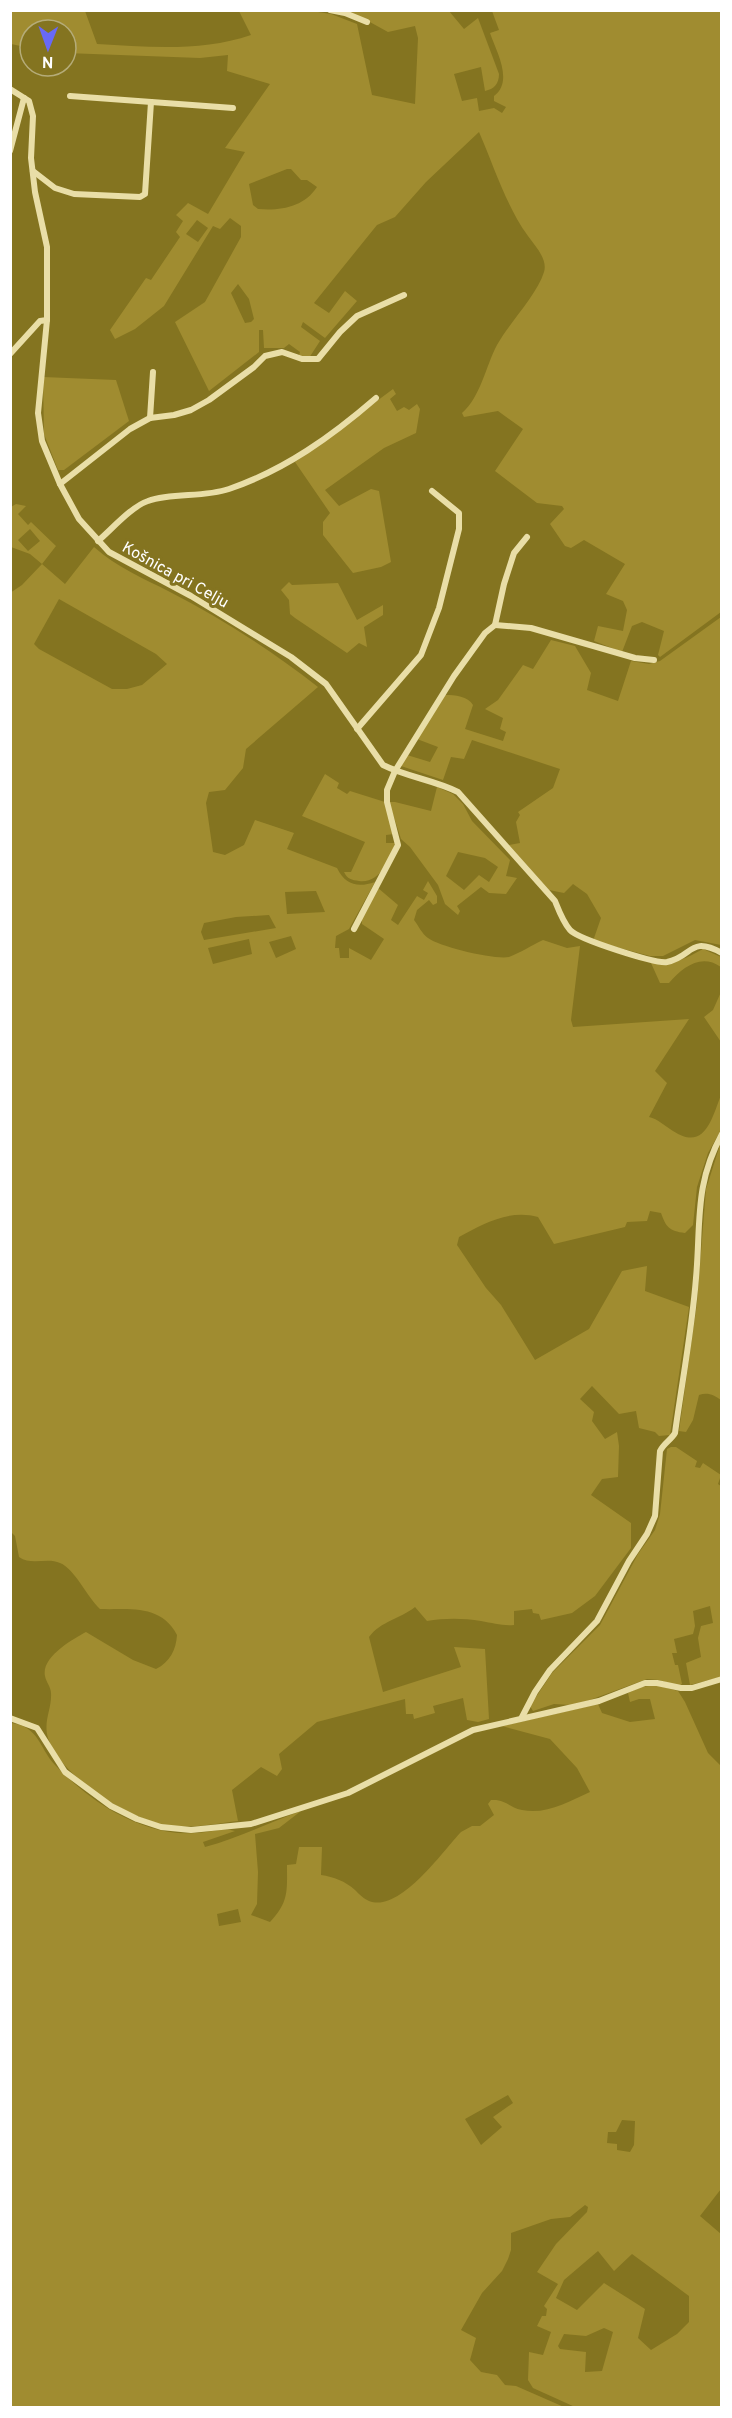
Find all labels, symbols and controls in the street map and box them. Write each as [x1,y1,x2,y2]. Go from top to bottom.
north arrow [18,18,78,78]
text: N [42,51,54,71]
street label: Košnica pri Celju [118,538,232,613]

